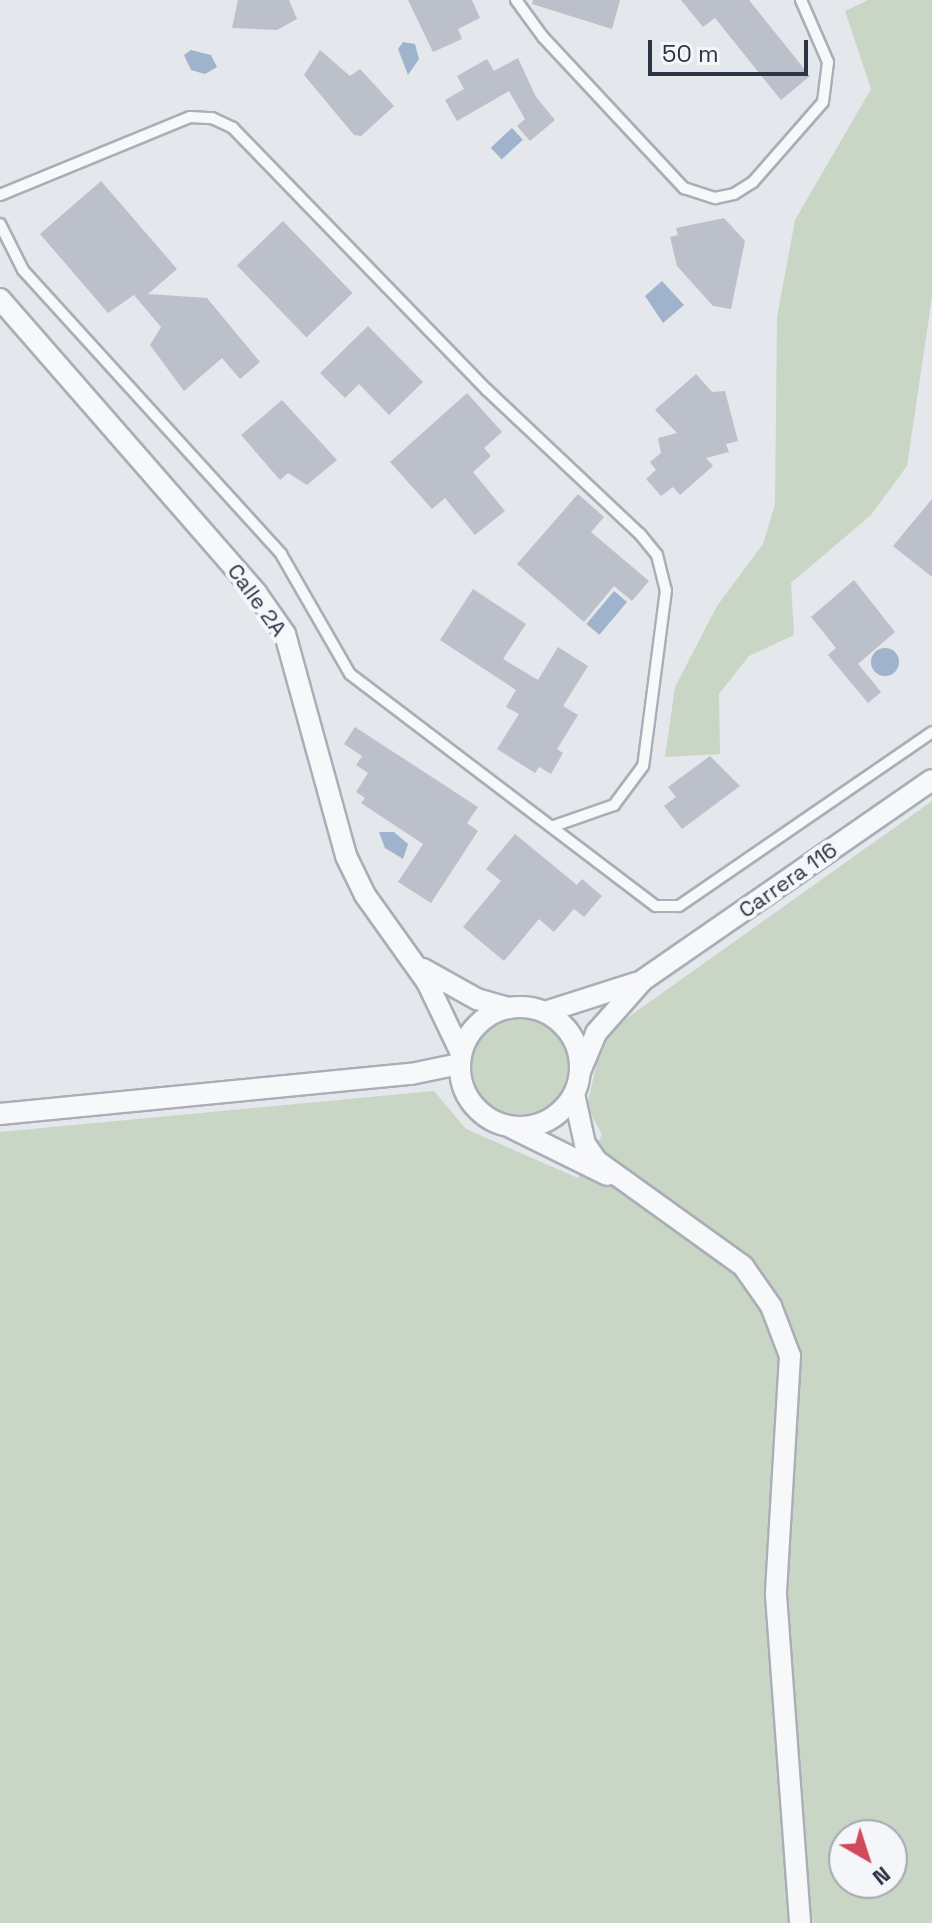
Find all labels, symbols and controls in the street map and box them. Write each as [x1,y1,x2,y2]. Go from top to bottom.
scale bar [652,24,812,74]
text: 50 m [662,38,719,69]
street label: Calle 2A [222,559,292,641]
street label: Carrera 116 [734,836,842,924]
north arrow [828,1819,908,1899]
text: N [867,1861,896,1892]

